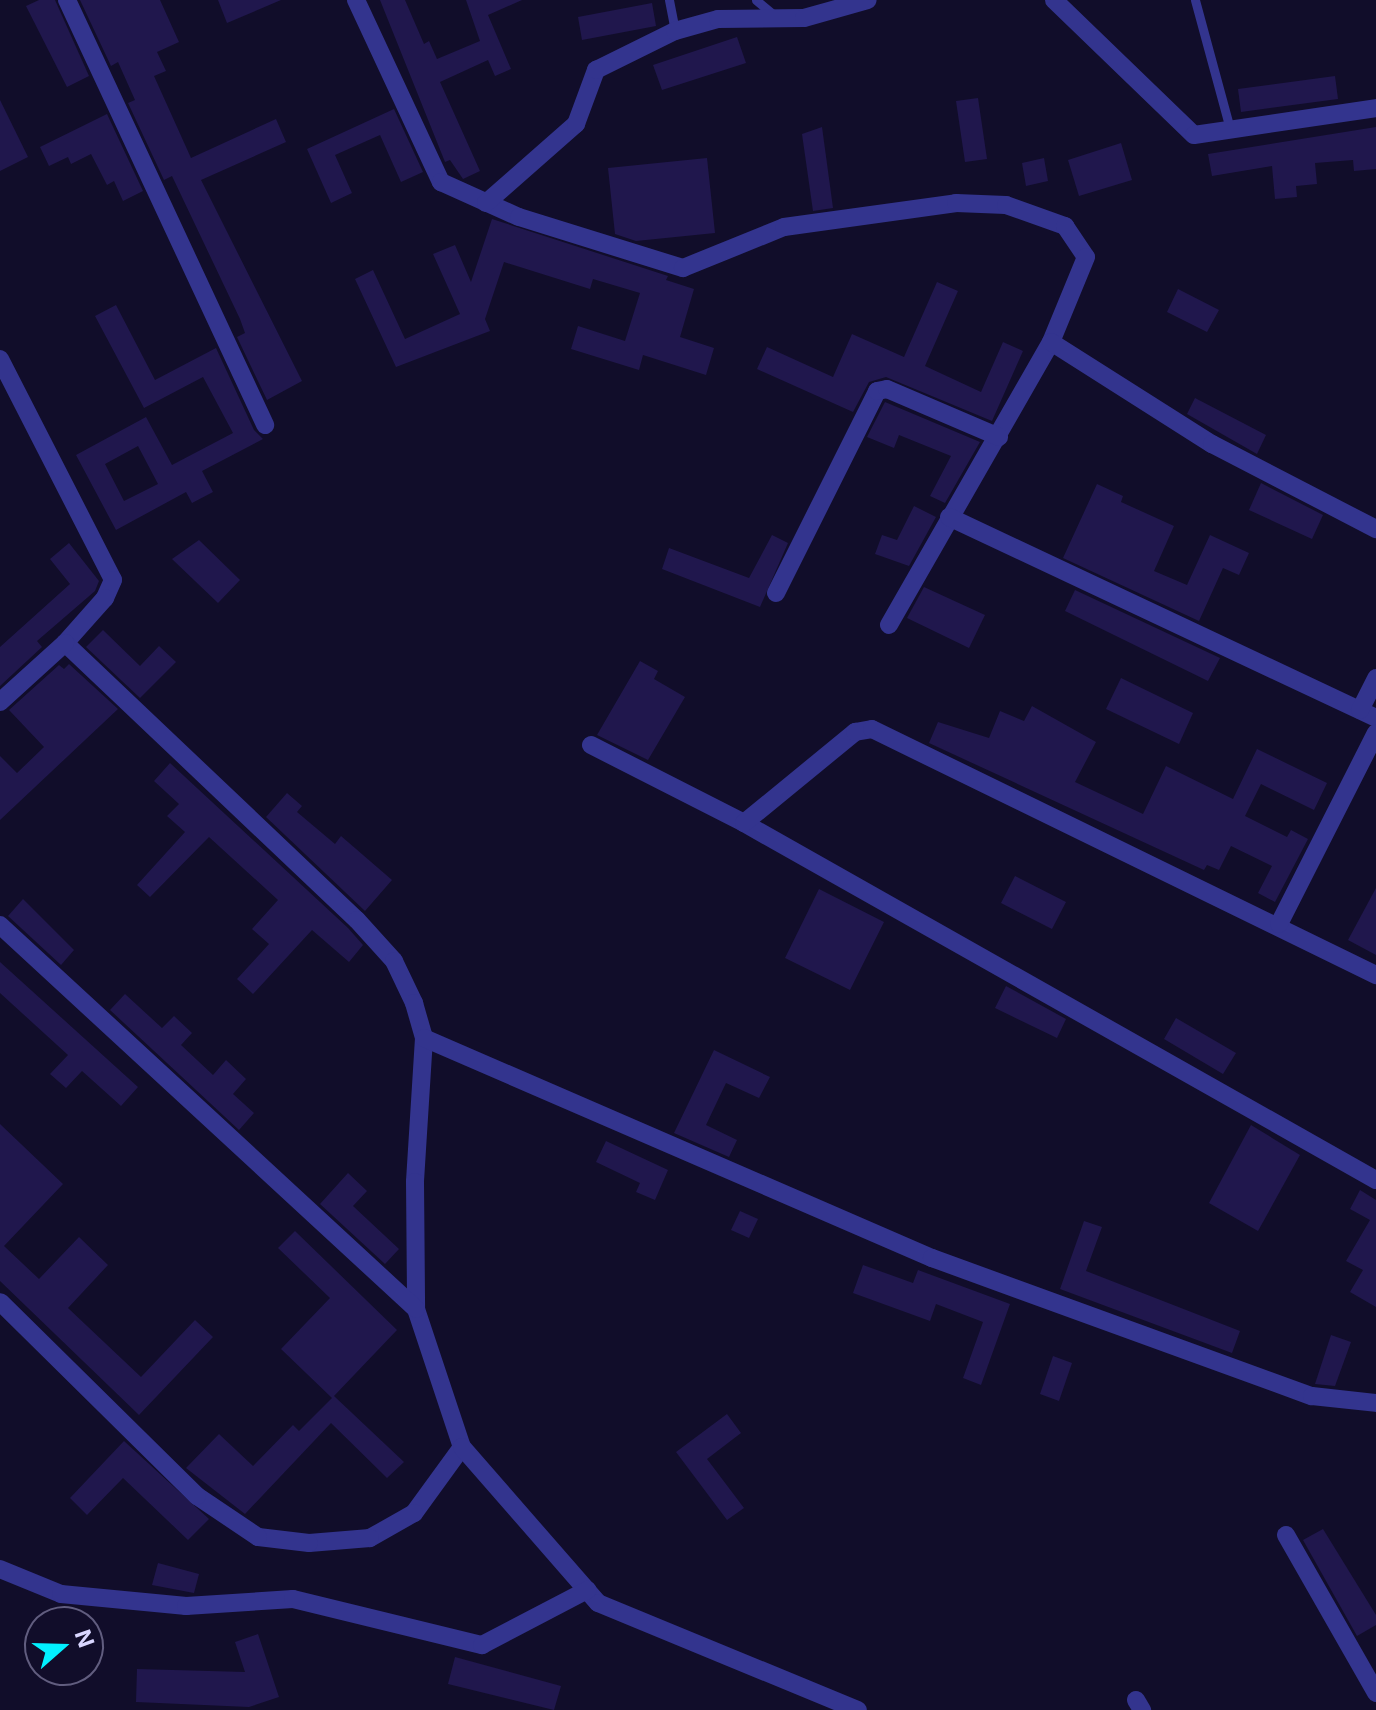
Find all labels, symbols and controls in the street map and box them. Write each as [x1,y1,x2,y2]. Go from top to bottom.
north arrow [24,1606,104,1686]
text: N [70,1626,100,1651]

